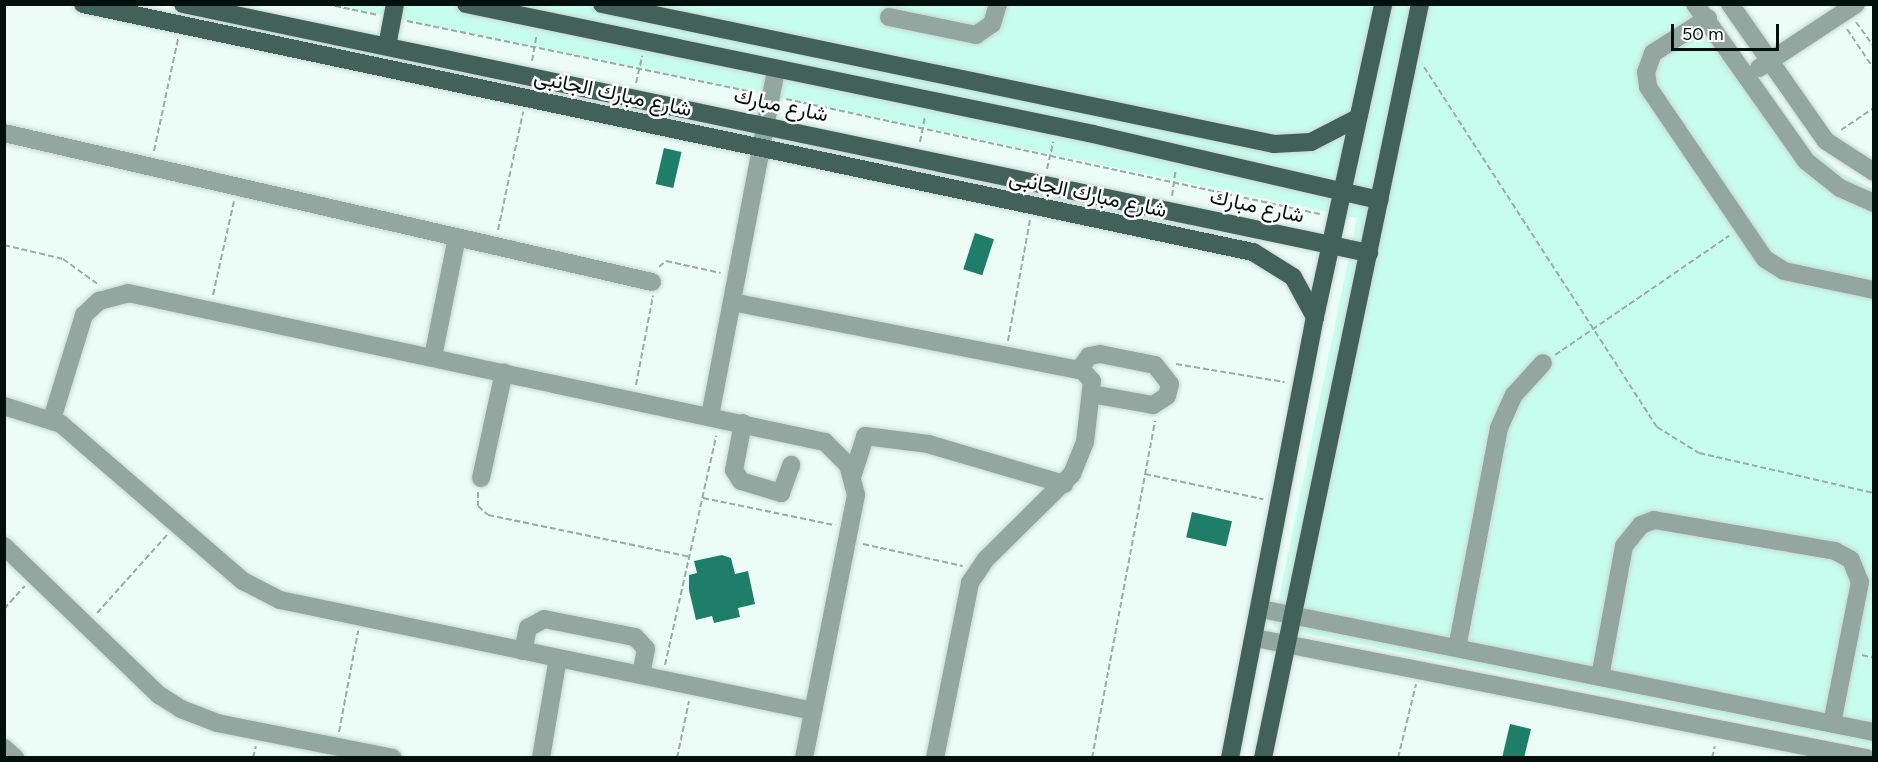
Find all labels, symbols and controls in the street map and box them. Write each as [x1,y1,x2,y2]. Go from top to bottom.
scale bar [1674,12,1782,50]
text: 50 m [1682,23,1724,45]
street label: شارع مبارك الجانبى [532,64,694,122]
street label: شارع مبارك [732,83,830,127]
street label: شارع مبارك الجانبى [1007,165,1169,223]
street label: شارع مبارك [1208,184,1306,228]

